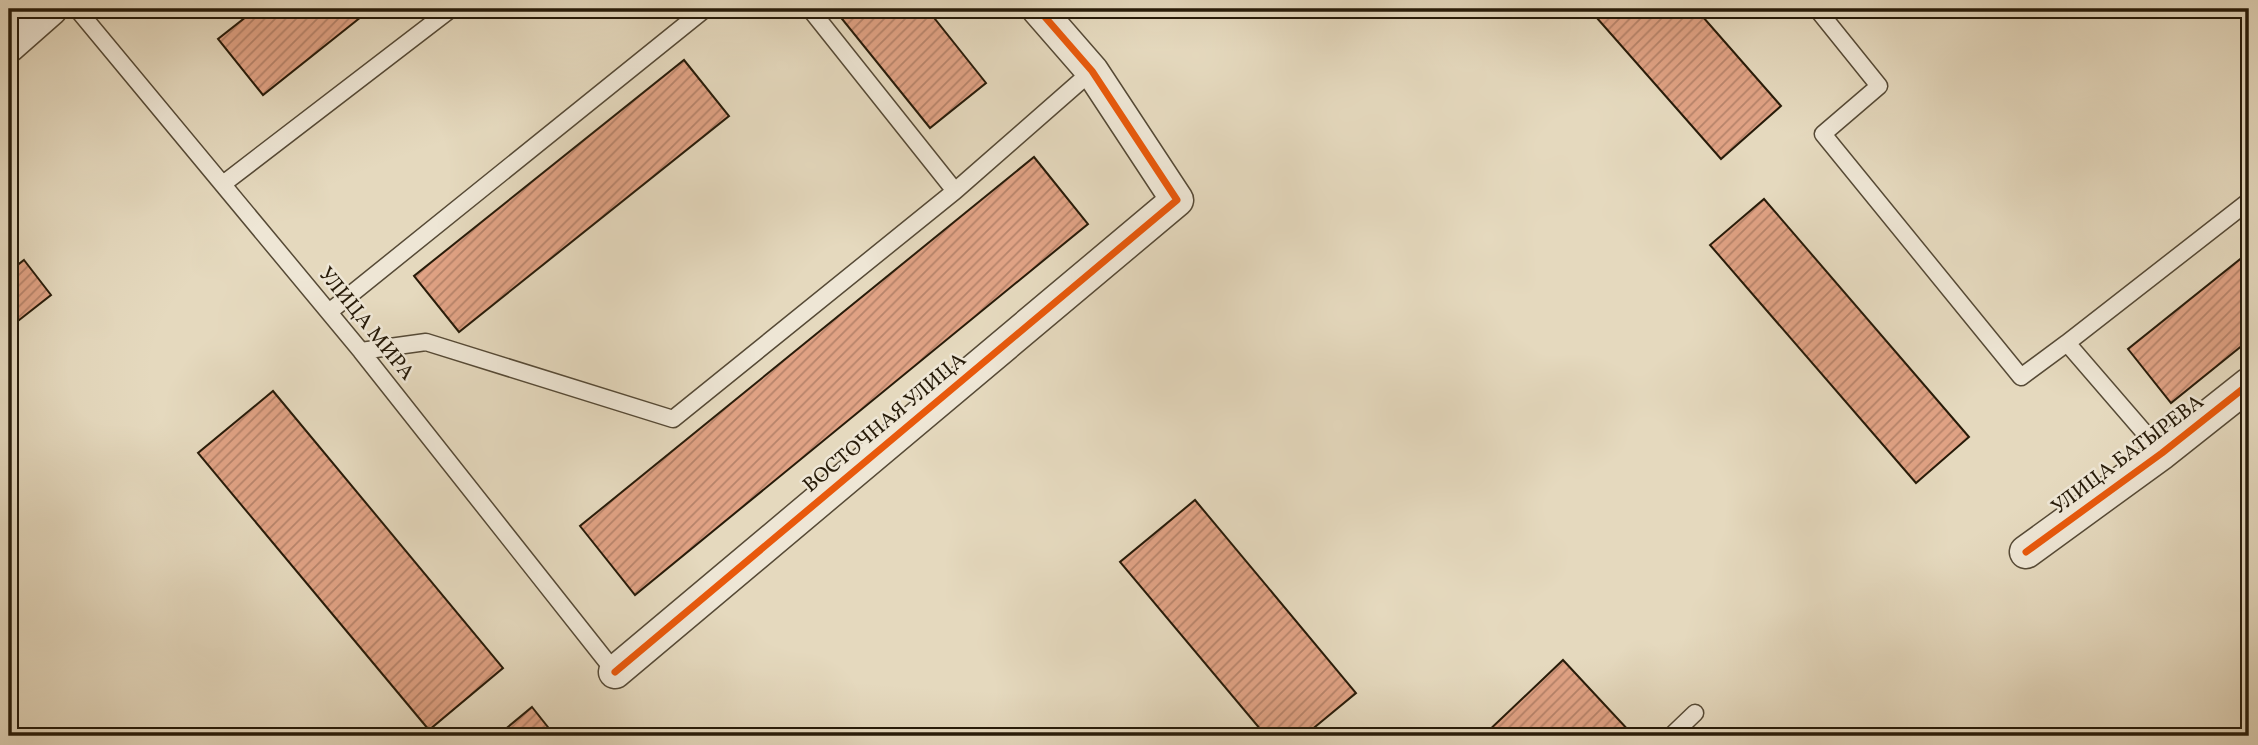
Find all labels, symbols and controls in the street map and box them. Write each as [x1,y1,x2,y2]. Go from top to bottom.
street label: УЛИЦА МИРА [311,261,421,387]
street label: ВОСТОЧНАЯ УЛИЦА [797,346,973,500]
street label: УЛИЦА БАТЫРЕВА [2046,388,2210,522]

